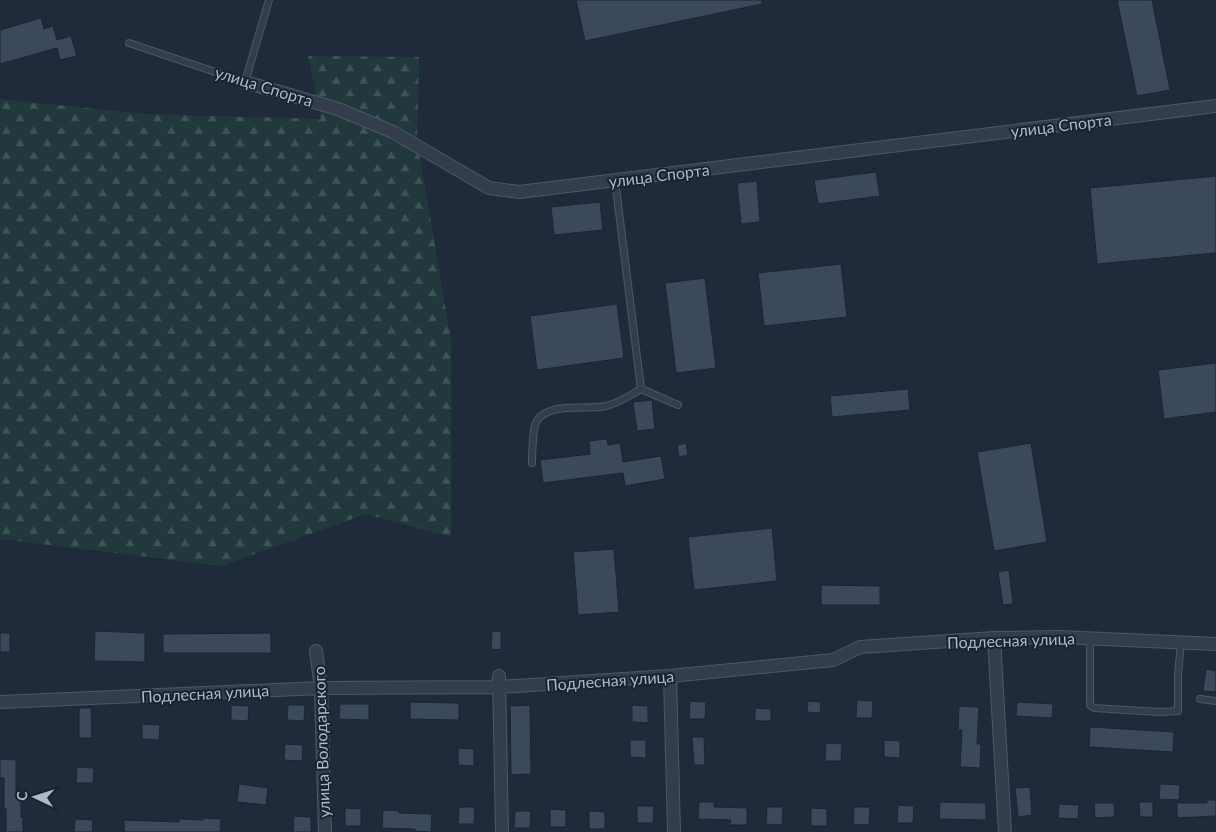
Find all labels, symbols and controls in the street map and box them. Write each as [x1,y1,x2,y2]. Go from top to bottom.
street label: улица Спорта [213,62,315,110]
street label: улица Спорта [1010,109,1112,141]
street label: улица Спорта [608,159,710,191]
street label: Подлесная улица [947,628,1075,652]
street label: улица Володарского [309,666,333,818]
street label: Подлесная улица [545,666,675,694]
street label: Подлесная улица [140,680,270,706]
north arrow [10,772,60,822]
text: С [13,790,30,801]

